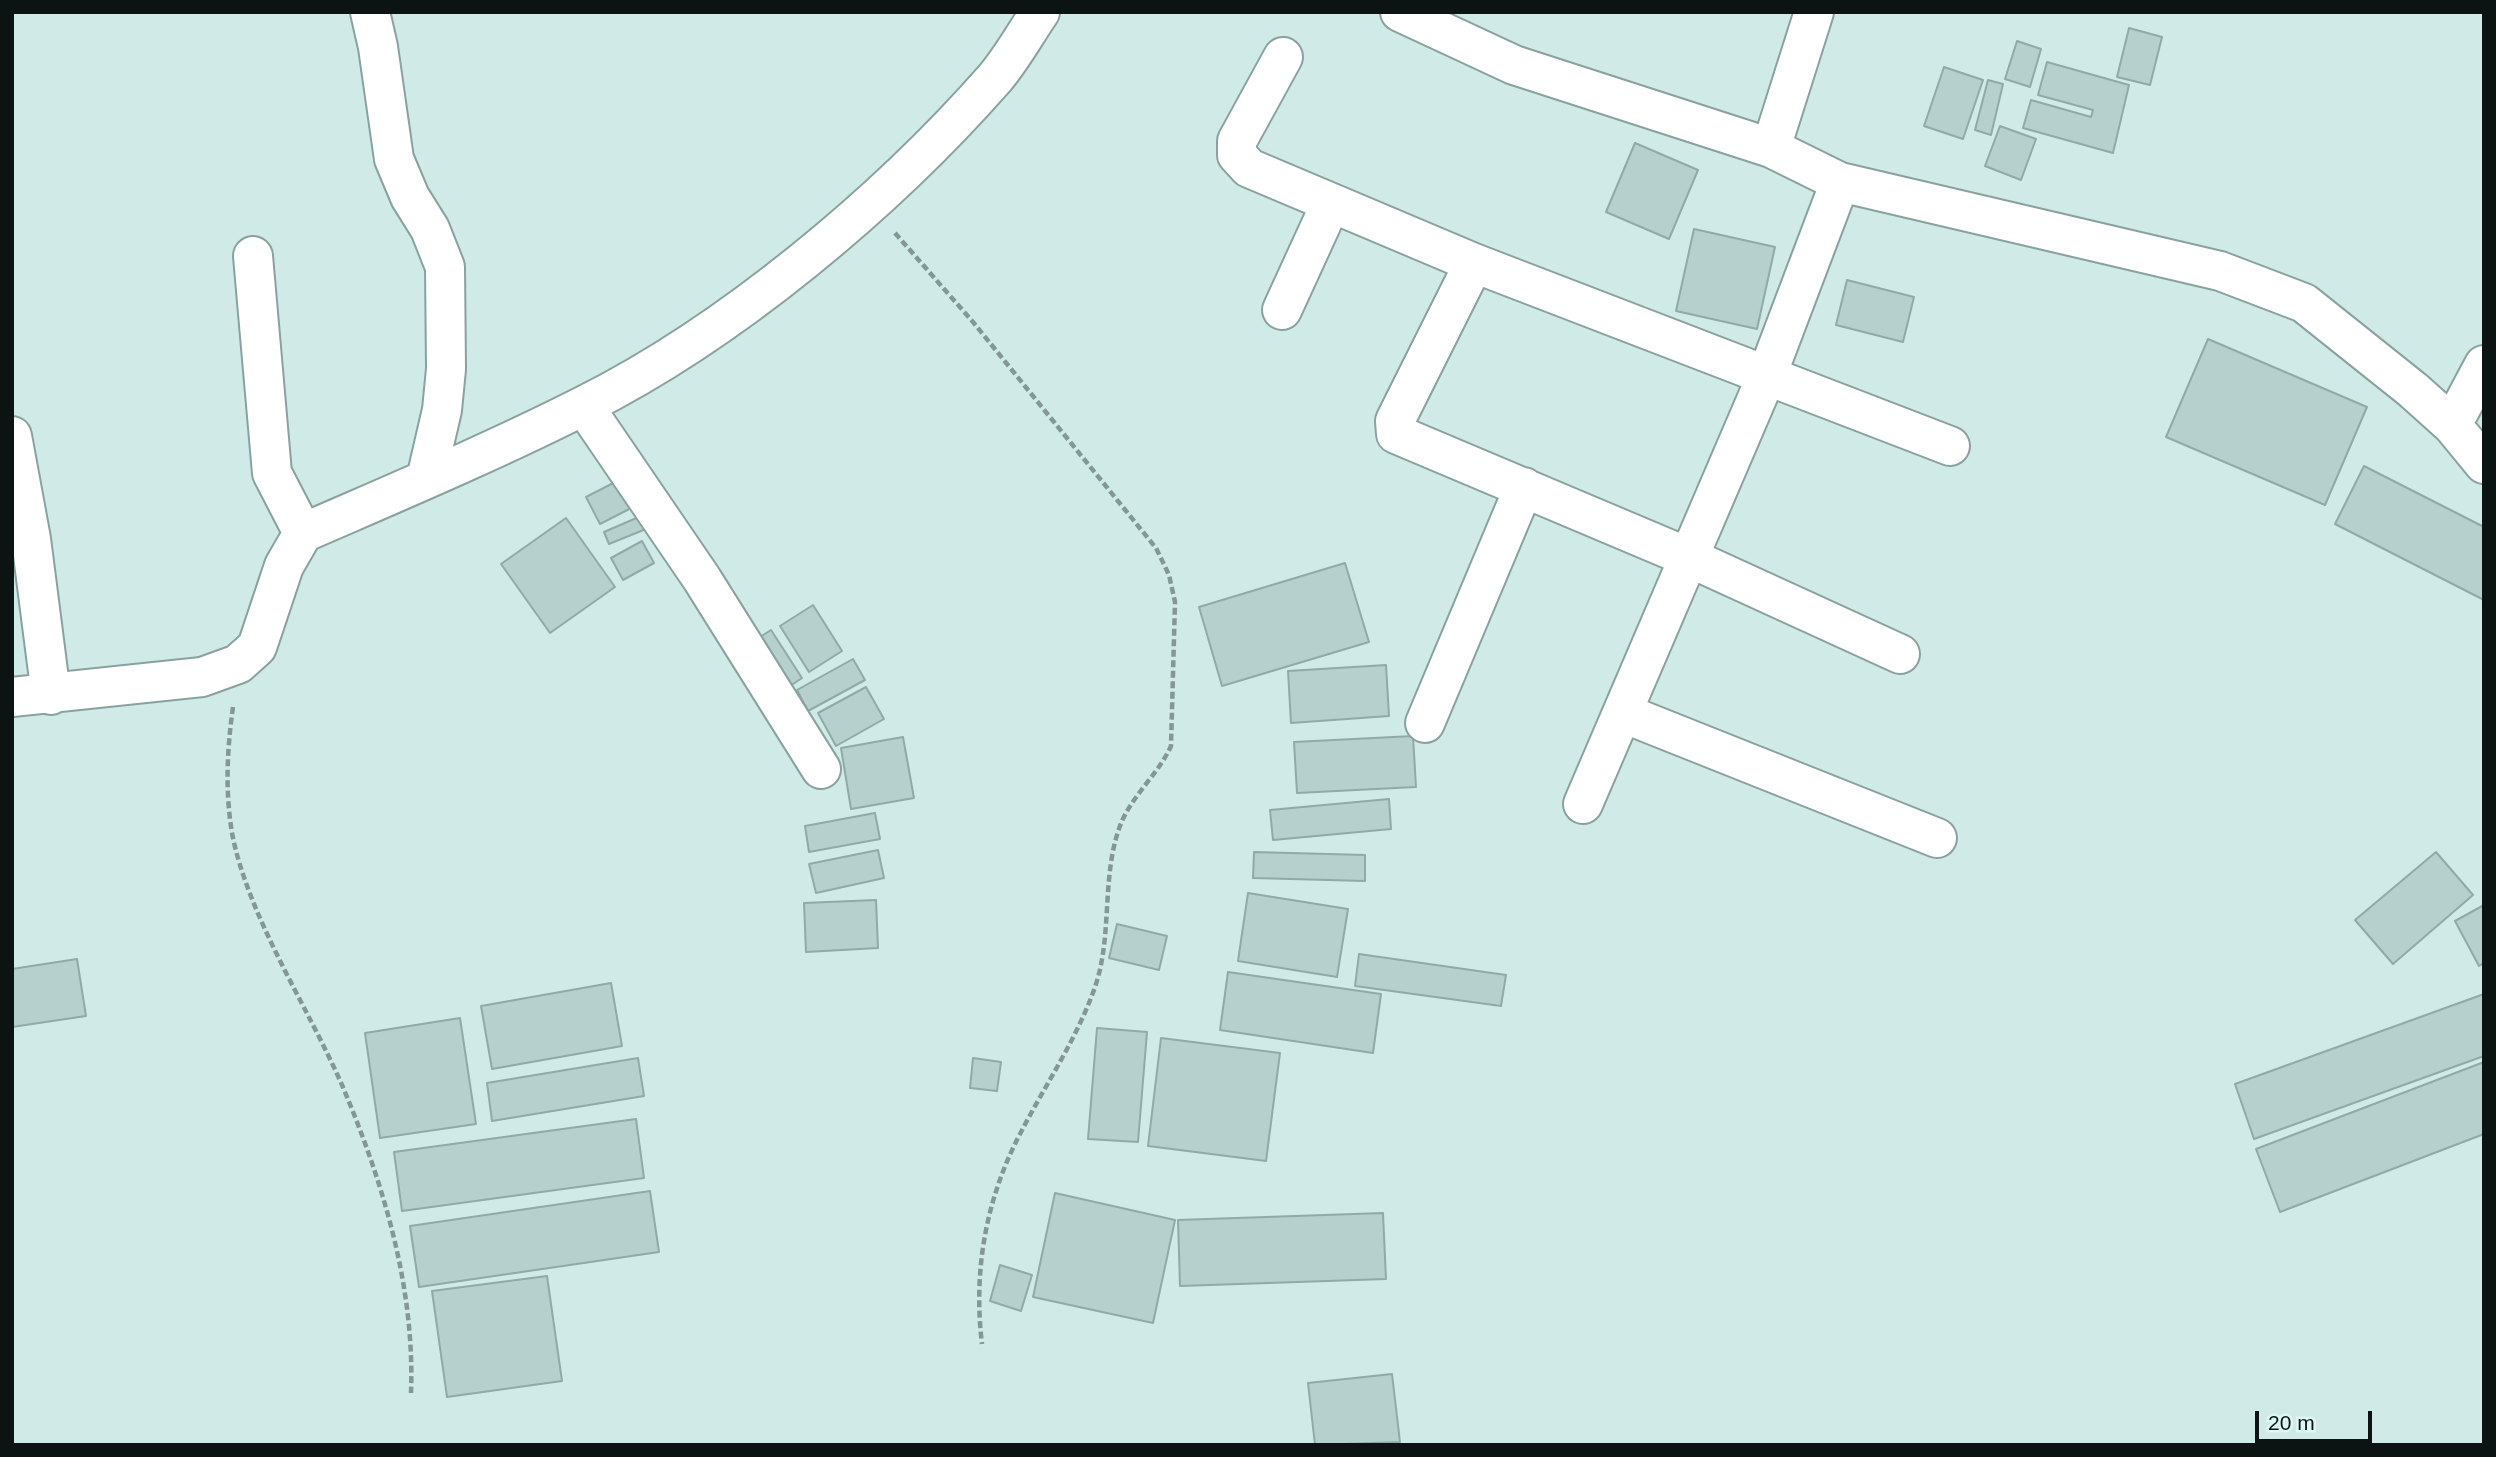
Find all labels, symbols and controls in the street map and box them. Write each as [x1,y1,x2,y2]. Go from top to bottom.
scale bar [2258,1398,2375,1442]
text: 20 m [2268,1411,2315,1434]

